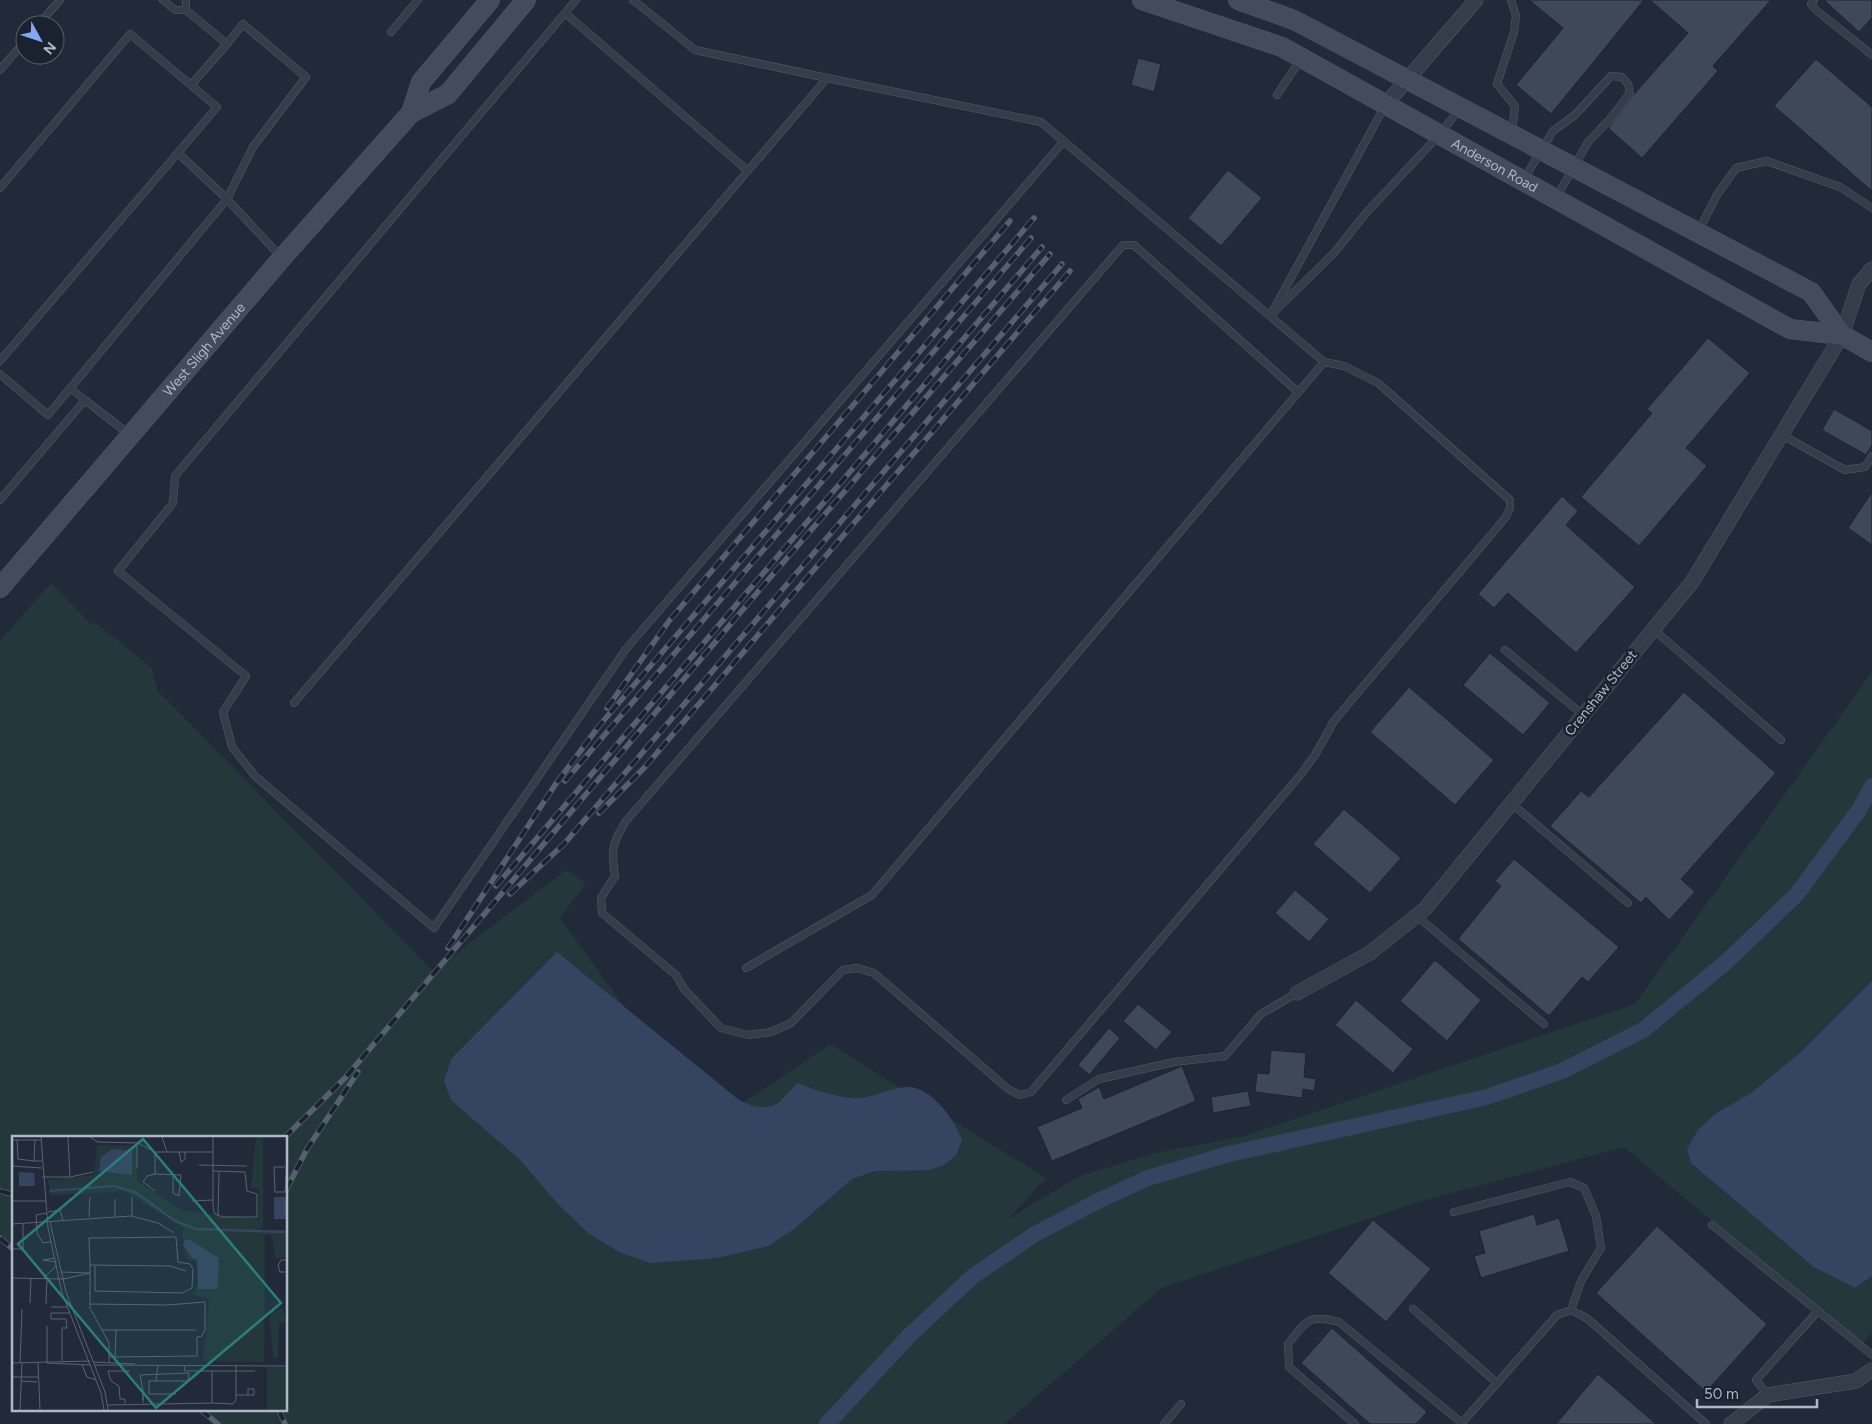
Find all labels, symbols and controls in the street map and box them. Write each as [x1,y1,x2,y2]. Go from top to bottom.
north arrow [15,15,65,65]
text: N [40,38,60,58]
street label: Anderson Road [1449,134,1541,196]
street label: West Sligh Avenue [159,299,249,400]
street label: Crenshaw Street [1561,647,1641,739]
inset map [12,1136,288,1412]
scale bar [1697,1376,1817,1408]
text: 50 m [1704,1385,1739,1403]

